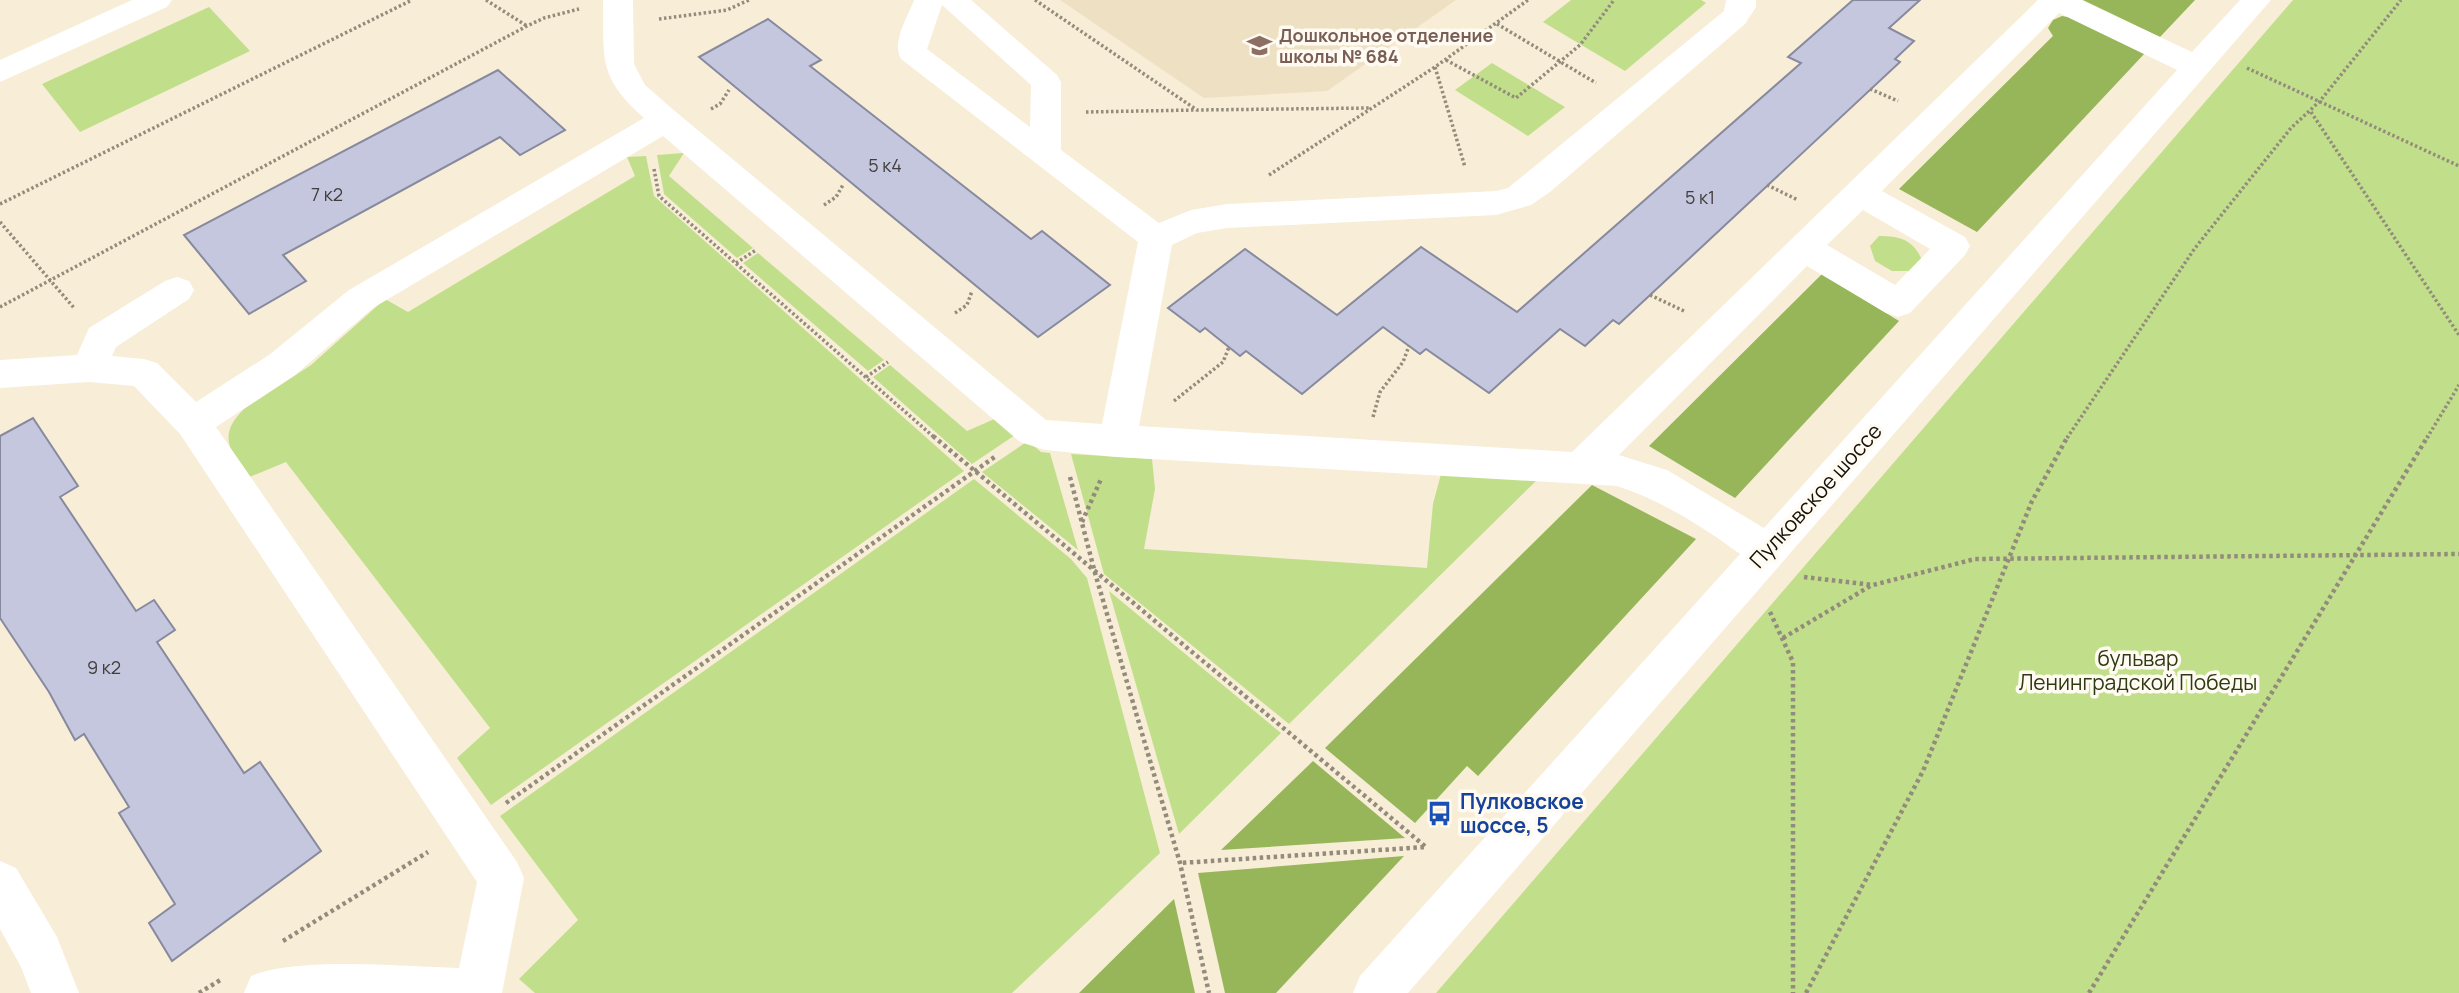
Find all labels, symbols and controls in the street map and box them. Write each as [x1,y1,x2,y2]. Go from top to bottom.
place label: Дошкольное отделение школы № 684 [1279,23,1494,68]
school or university icon: Дошкольное отделение школы № 684 [1245,32,1273,60]
house number: 5 к4 [868,153,902,177]
house number: 7 к2 [311,182,343,206]
house number: 5 к1 [1685,185,1715,209]
street label: Пулковское шоссе [1743,417,1888,574]
park label: бульвар Ленинградской Победы [2019,644,2257,696]
house number: 9 к2 [87,655,121,679]
place label: Пулковское шоссе, 5 [1460,787,1584,839]
bus stop icon: Пулковское шоссе, 5 [1426,800,1454,828]

